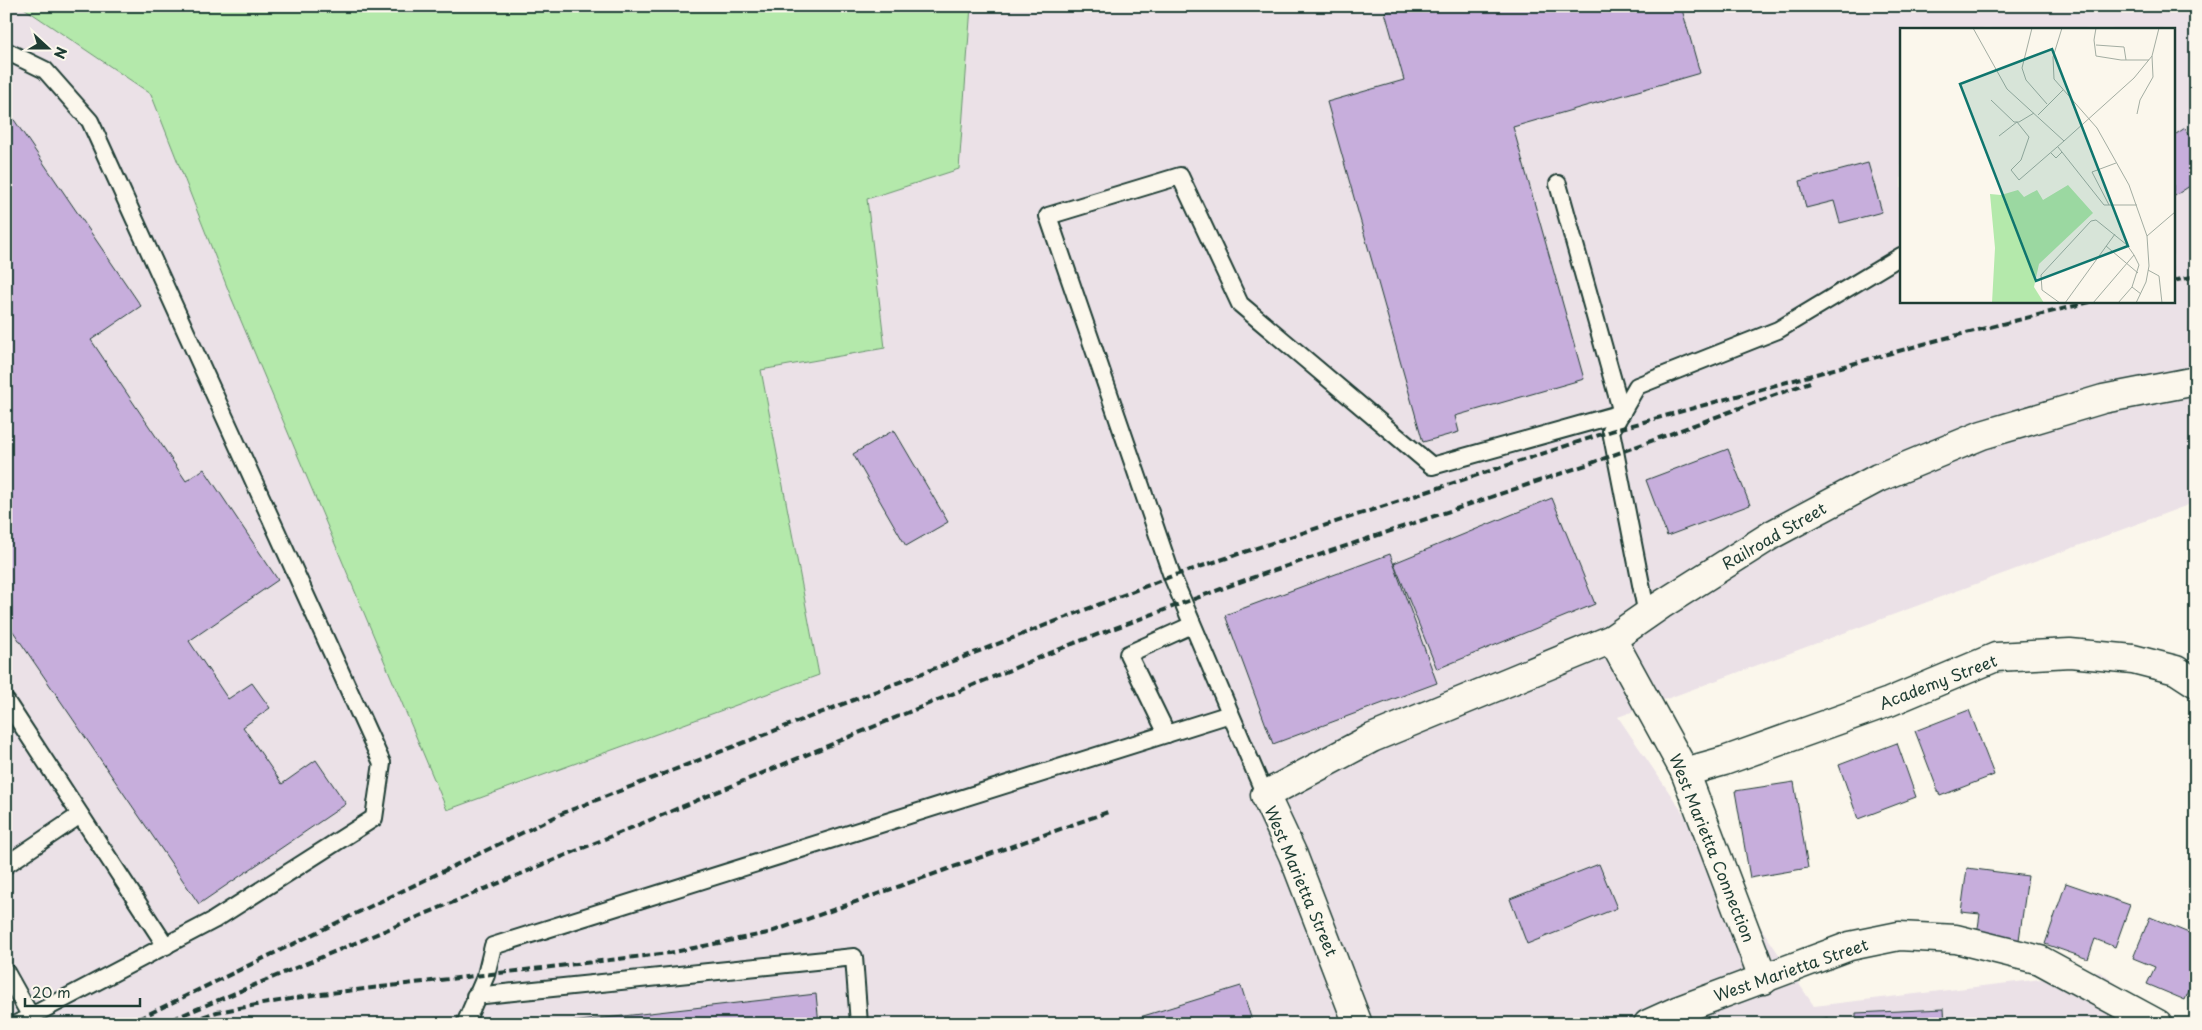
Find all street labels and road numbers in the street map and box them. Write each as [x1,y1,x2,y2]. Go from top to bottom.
street label: Railroad Street [1717,495,1831,575]
street label: Academy Street [1875,647,2000,715]
street label: West Marietta Connection [1664,750,1762,946]
street label: West Marietta Street [1259,802,1345,960]
street label: West Marietta Street [1710,931,1871,1007]

